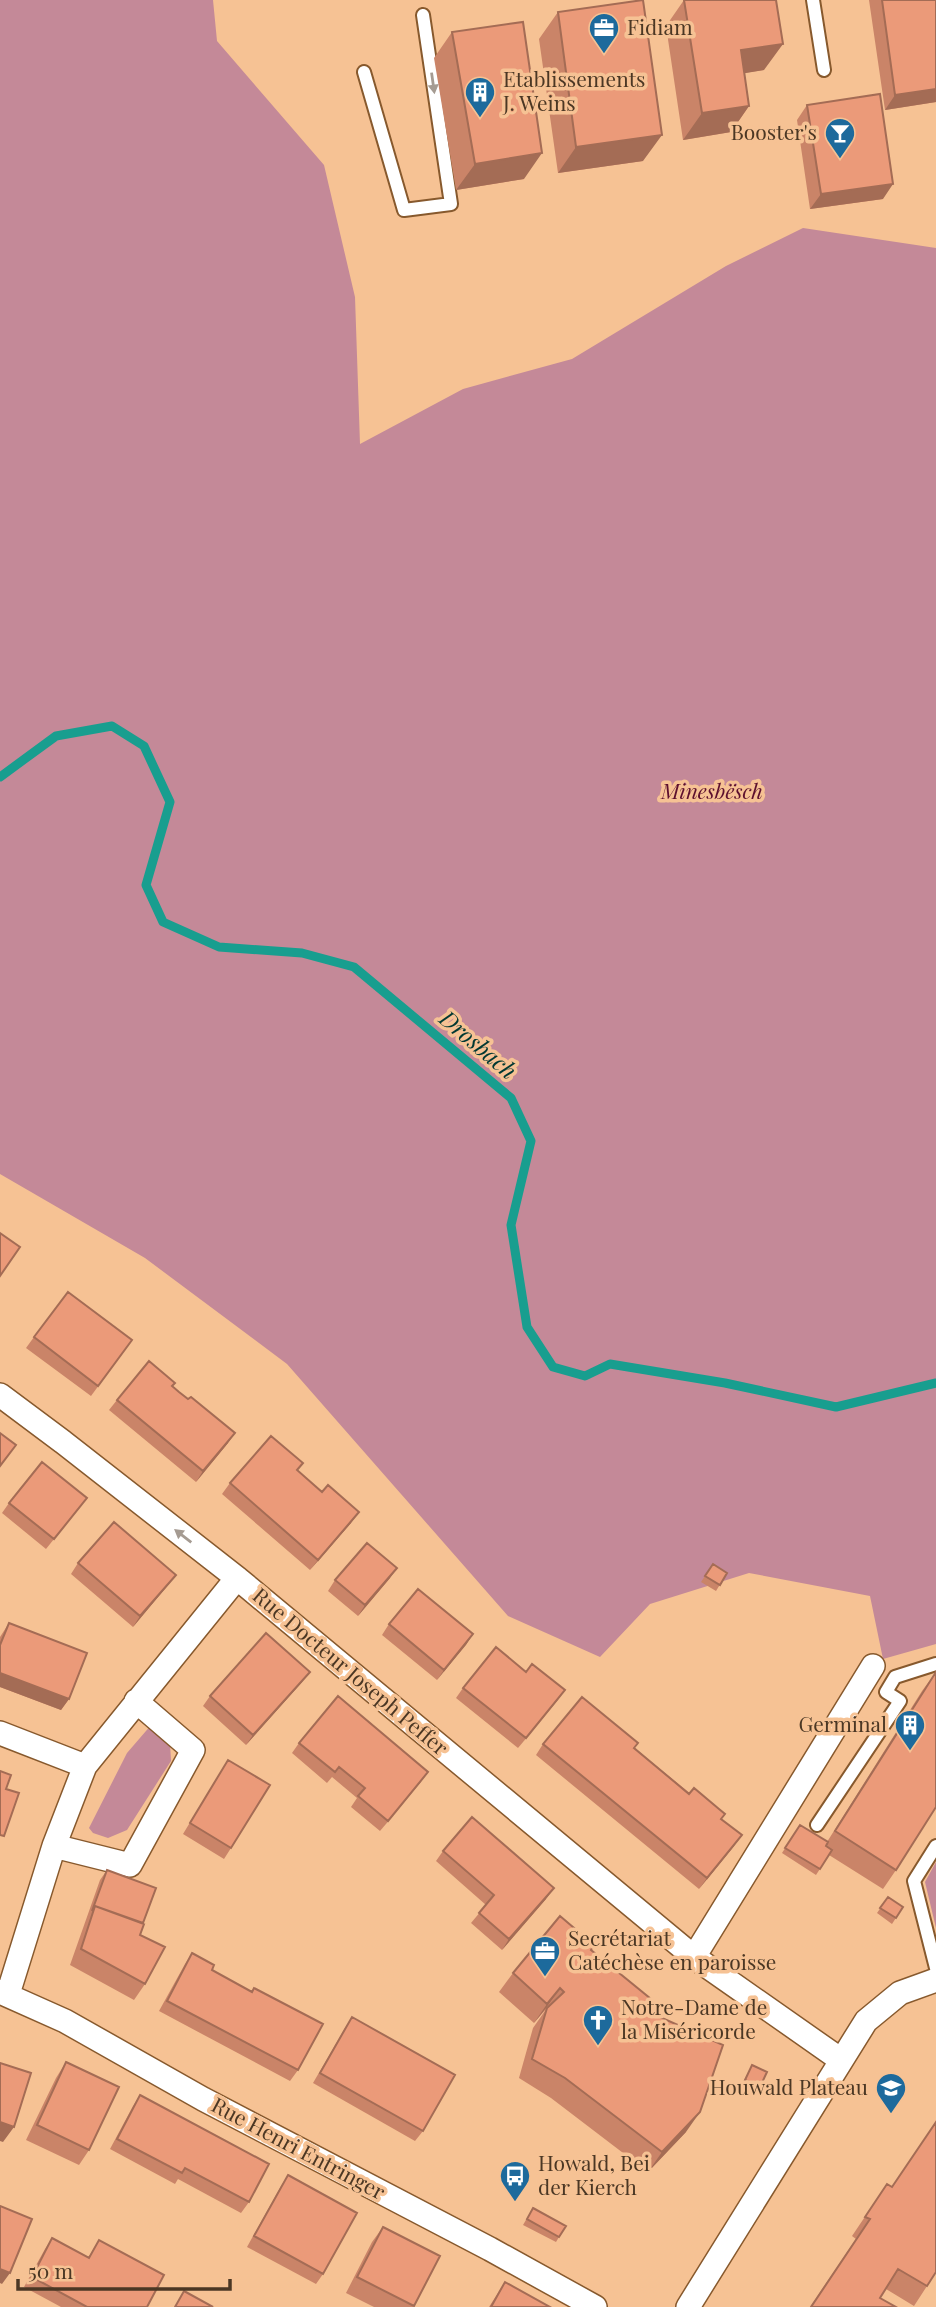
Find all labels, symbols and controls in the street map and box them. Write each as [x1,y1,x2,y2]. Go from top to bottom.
office icon: Fidiam [587,11,621,55]
place label: Fidiam [627,12,693,40]
place label: Etablissements J. Weins [502,64,646,116]
one-way arrow [428,72,439,94]
building icon: Etablissements J. Weins [463,75,497,119]
bar icon: Booster's [823,116,857,160]
place label: Booster's [731,117,817,145]
park label: Minesbësch [660,776,763,804]
water label: Drosbach [433,1002,524,1085]
one-way arrow [174,1529,192,1544]
street label: Rue Docteur Joseph Peffer [248,1580,455,1761]
building icon: Germinal [893,1708,927,1752]
place label: Germinal [798,1709,887,1737]
place label: Secrétariat Catéchèse en paroisse [568,1923,776,1975]
office icon: Secrétariat Catéchèse en paroisse [528,1934,562,1978]
place label: Notre-Dame de la Miséricorde [621,1992,767,2044]
church icon: Notre-Dame de la Miséricorde [581,2003,615,2047]
school or university icon: Houwald Plateau [874,2071,908,2115]
place label: Houwald Plateau [710,2072,868,2100]
street label: Rue Henri Entringer [207,2090,391,2205]
place label: Howald, Bei der Kierch [538,2148,650,2200]
bus stop icon: Howald, Bei der Kierch [498,2159,532,2203]
scale bar [18,2248,229,2292]
text: 50 m [28,2256,74,2284]

